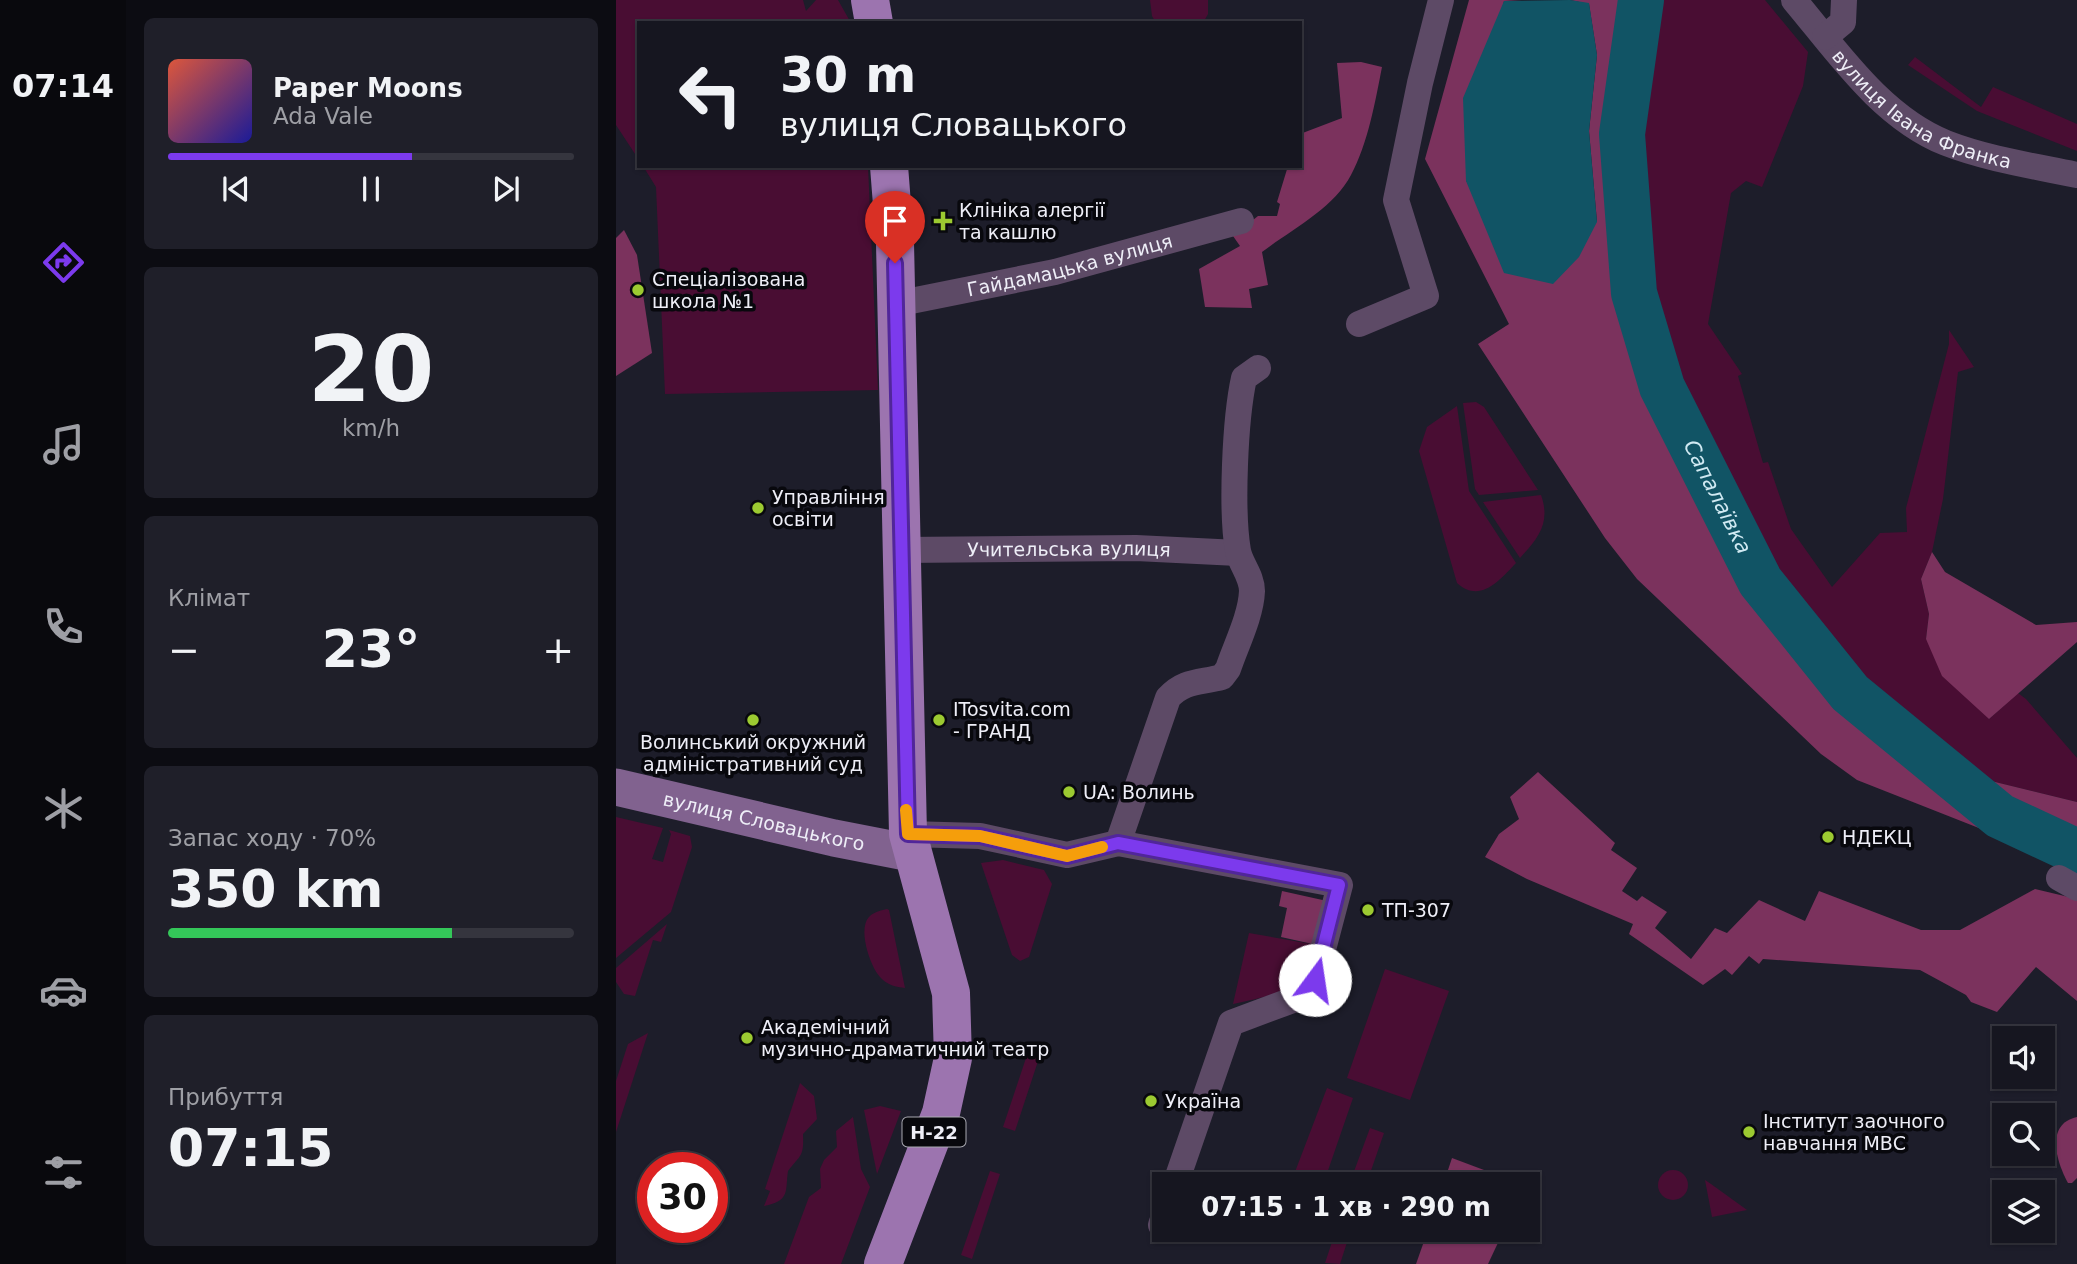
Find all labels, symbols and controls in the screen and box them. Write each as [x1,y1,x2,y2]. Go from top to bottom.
street label: вулиця Івана Франка [1828,45,2014,172]
text: 30 m [780,47,916,104]
icon: left [665,49,756,140]
text: 07:14 [12,67,114,105]
text: Paper Moons [273,73,463,103]
text: Ada Vale [273,103,373,129]
text: вулиця Словацького [780,106,1127,144]
icon: previous [217,170,255,208]
icon: pause [352,170,390,208]
icon: next [487,170,525,208]
pin [865,191,925,263]
place label: Клініка алергії та кашлю [959,199,1106,243]
icon: arrive [876,202,914,240]
marker: Клініка алергії та кашлю [933,211,953,231]
street label: Гайдамацька вулиця [965,229,1175,300]
icon: directions [39,238,88,287]
place label: Спеціалізована школа №1 [652,268,805,312]
marker: Спеціалізована школа №1 [630,282,646,298]
text: 20 [308,317,434,422]
text: km/h [342,415,400,441]
icon: music [39,420,88,469]
water label: Сапалаївка [1679,436,1756,558]
place label: Управління освіти [772,486,885,530]
marker: Управління освіти [750,500,766,516]
street label: Учительська вулиця [967,537,1171,561]
text: Клімат [168,585,250,611]
icon: phone [39,602,88,651]
text: 23° [322,619,420,679]
text: − [168,628,200,672]
text: + [542,628,574,672]
place label: ITosvita.com - ГРАНД [953,698,1071,742]
marker: Волинський окружний адміністративний суд [745,712,761,728]
marker: ITosvita.com - ГРАНД [931,712,947,728]
place label: Волинський окружний адміністративний суд [640,731,866,775]
place label: UA: Волинь [1083,781,1195,803]
icon: climate [39,784,88,833]
marker: UA: Волинь [1061,784,1077,800]
street label: вулиця Словацького [661,787,867,855]
text: Запас ходу · 70% [168,825,376,851]
place label: НДЕКЦ [1842,826,1911,848]
marker: НДЕКЦ [1820,829,1836,845]
text: 350 km [168,859,383,919]
place label: ТП-307 [1381,899,1451,921]
marker: ТП-307 [1360,902,1376,918]
position arrow [1278,943,1352,1017]
icon: car [39,966,88,1015]
place label: Академічний музично-драматичний театр [761,1016,1049,1060]
map controls [1992,1026,2055,1243]
button: sound [1992,1026,2055,1089]
marker: Академічний музично-драматичний театр [739,1030,755,1046]
text: Прибуття [168,1084,283,1110]
place label: Україна [1165,1090,1241,1112]
marker: Україна [1143,1093,1159,1109]
button: search [1992,1103,2055,1166]
place label: Інститут заочного навчання МВС [1763,1110,1945,1154]
text: 07:15 [168,1118,334,1178]
road number: Н-22 [902,1118,966,1147]
marker: Інститут заочного навчання МВС [1741,1124,1757,1140]
icon: filters [39,1148,88,1197]
speed limit sign: 30 [637,1152,728,1243]
button: layers [1992,1180,2055,1243]
text: 07:15 · 1 хв · 290 m [1201,1192,1491,1222]

